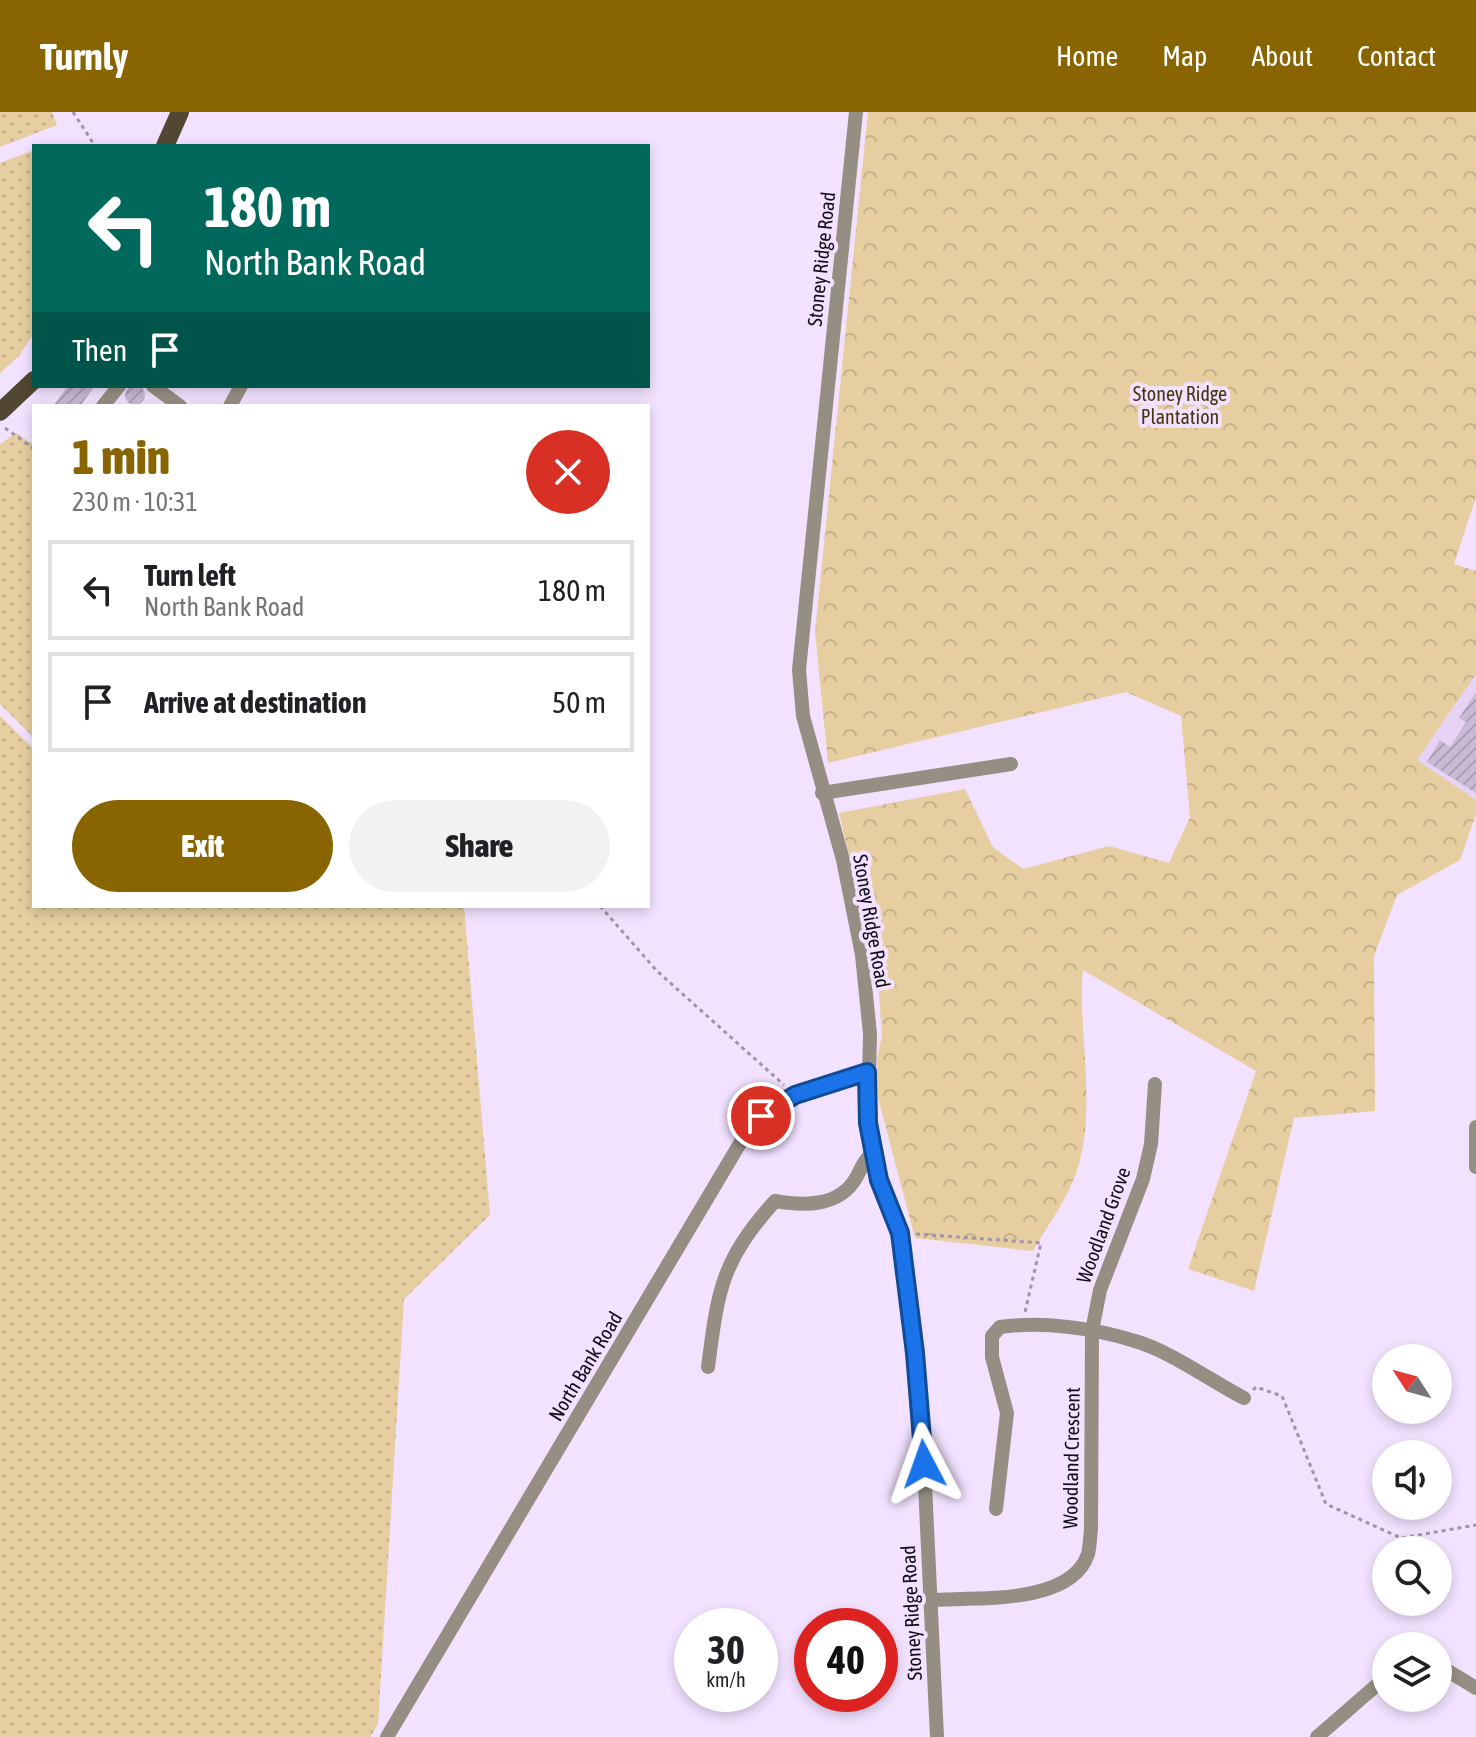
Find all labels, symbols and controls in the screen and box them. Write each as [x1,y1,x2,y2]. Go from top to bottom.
text: Turnly [40,35,128,78]
text: Home [1056,40,1118,72]
text: Map [1162,40,1207,72]
text: About [1251,40,1313,72]
text: Contact [1357,40,1436,72]
text: 180 m [204,175,331,239]
icon: left [72,176,176,280]
street label: Stoney Ridge Road [802,191,840,327]
text: North Bank Road [204,241,426,283]
icon: arrive [143,328,187,372]
text: Then [72,333,127,367]
park label: Stoney Ridge Plantation [1133,382,1227,428]
text: 1 min [72,429,170,484]
button: close [526,430,610,514]
text: 230 m · 10:31 [72,487,198,517]
text: Turn left [144,558,236,592]
icon: left [76,568,120,612]
text: 180 m [538,573,606,607]
text: North Bank Road [144,592,304,622]
icon: arrive [76,680,120,724]
text: Arrive at destination [144,685,366,719]
text: 50 m [552,685,606,719]
button: Exit [72,800,333,892]
button: Share [349,800,610,892]
street label: Stoney Ridge Road [849,852,895,990]
pin [727,1082,795,1150]
icon: arrive [739,1094,783,1138]
street label: Woodland Grove [1071,1164,1135,1286]
street label: North Bank Road [543,1307,627,1425]
north arrow [1372,1344,1452,1424]
map controls [1372,1344,1452,1712]
street label: Woodland Crescent [1058,1387,1084,1529]
position arrow [882,1422,966,1506]
button: sound [1372,1440,1452,1520]
button: search [1372,1536,1452,1616]
street label: Stoney Ridge Road [896,1545,926,1681]
speed limit sign: 40 [794,1608,898,1712]
text: 30 [707,1627,745,1672]
button: layers [1372,1632,1452,1712]
text: km/h [706,1668,746,1691]

